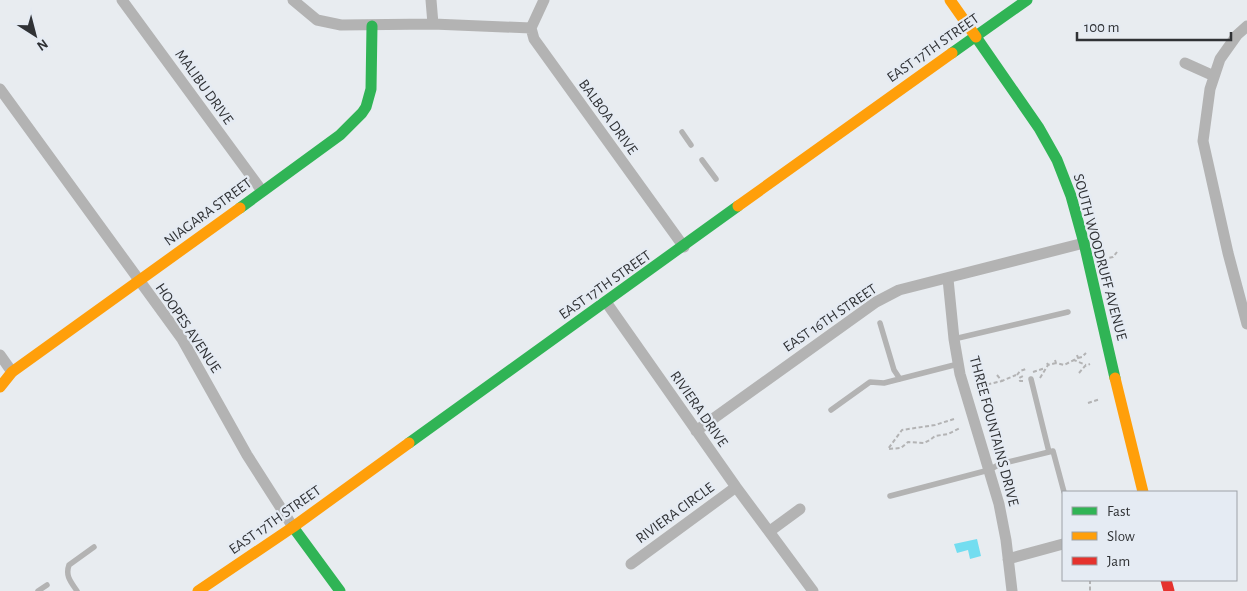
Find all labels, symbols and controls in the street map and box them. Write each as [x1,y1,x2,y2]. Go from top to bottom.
north arrow [10,10,60,60]
street label: EAST 17TH STREET [884,10,982,85]
scale bar [1077,10,1231,42]
text: 100 m [1084,20,1119,35]
text: N [34,36,50,53]
street label: MALIBU DRIVE [172,47,236,127]
street label: BALBOA DRIVE [576,77,640,157]
street label: SOUTH WOODRUFF AVENUE [1071,172,1129,342]
street label: NIAGARA STREET [161,175,255,249]
street label: EAST 17TH STREET [556,247,654,322]
street label: HOOPES AVENUE [153,280,223,376]
street label: EAST 16TH STREET [781,281,880,355]
street label: THREE FOUNTAINS DRIVE [967,354,1021,508]
street label: RIVIERA DRIVE [667,368,731,450]
street label: RIVIERA CIRCLE [633,480,717,546]
street label: EAST 17TH STREET [226,482,324,557]
legend [1062,491,1237,581]
text: Fast [1107,504,1131,519]
text: Slow [1107,529,1135,544]
text: Jam [1107,554,1130,569]

